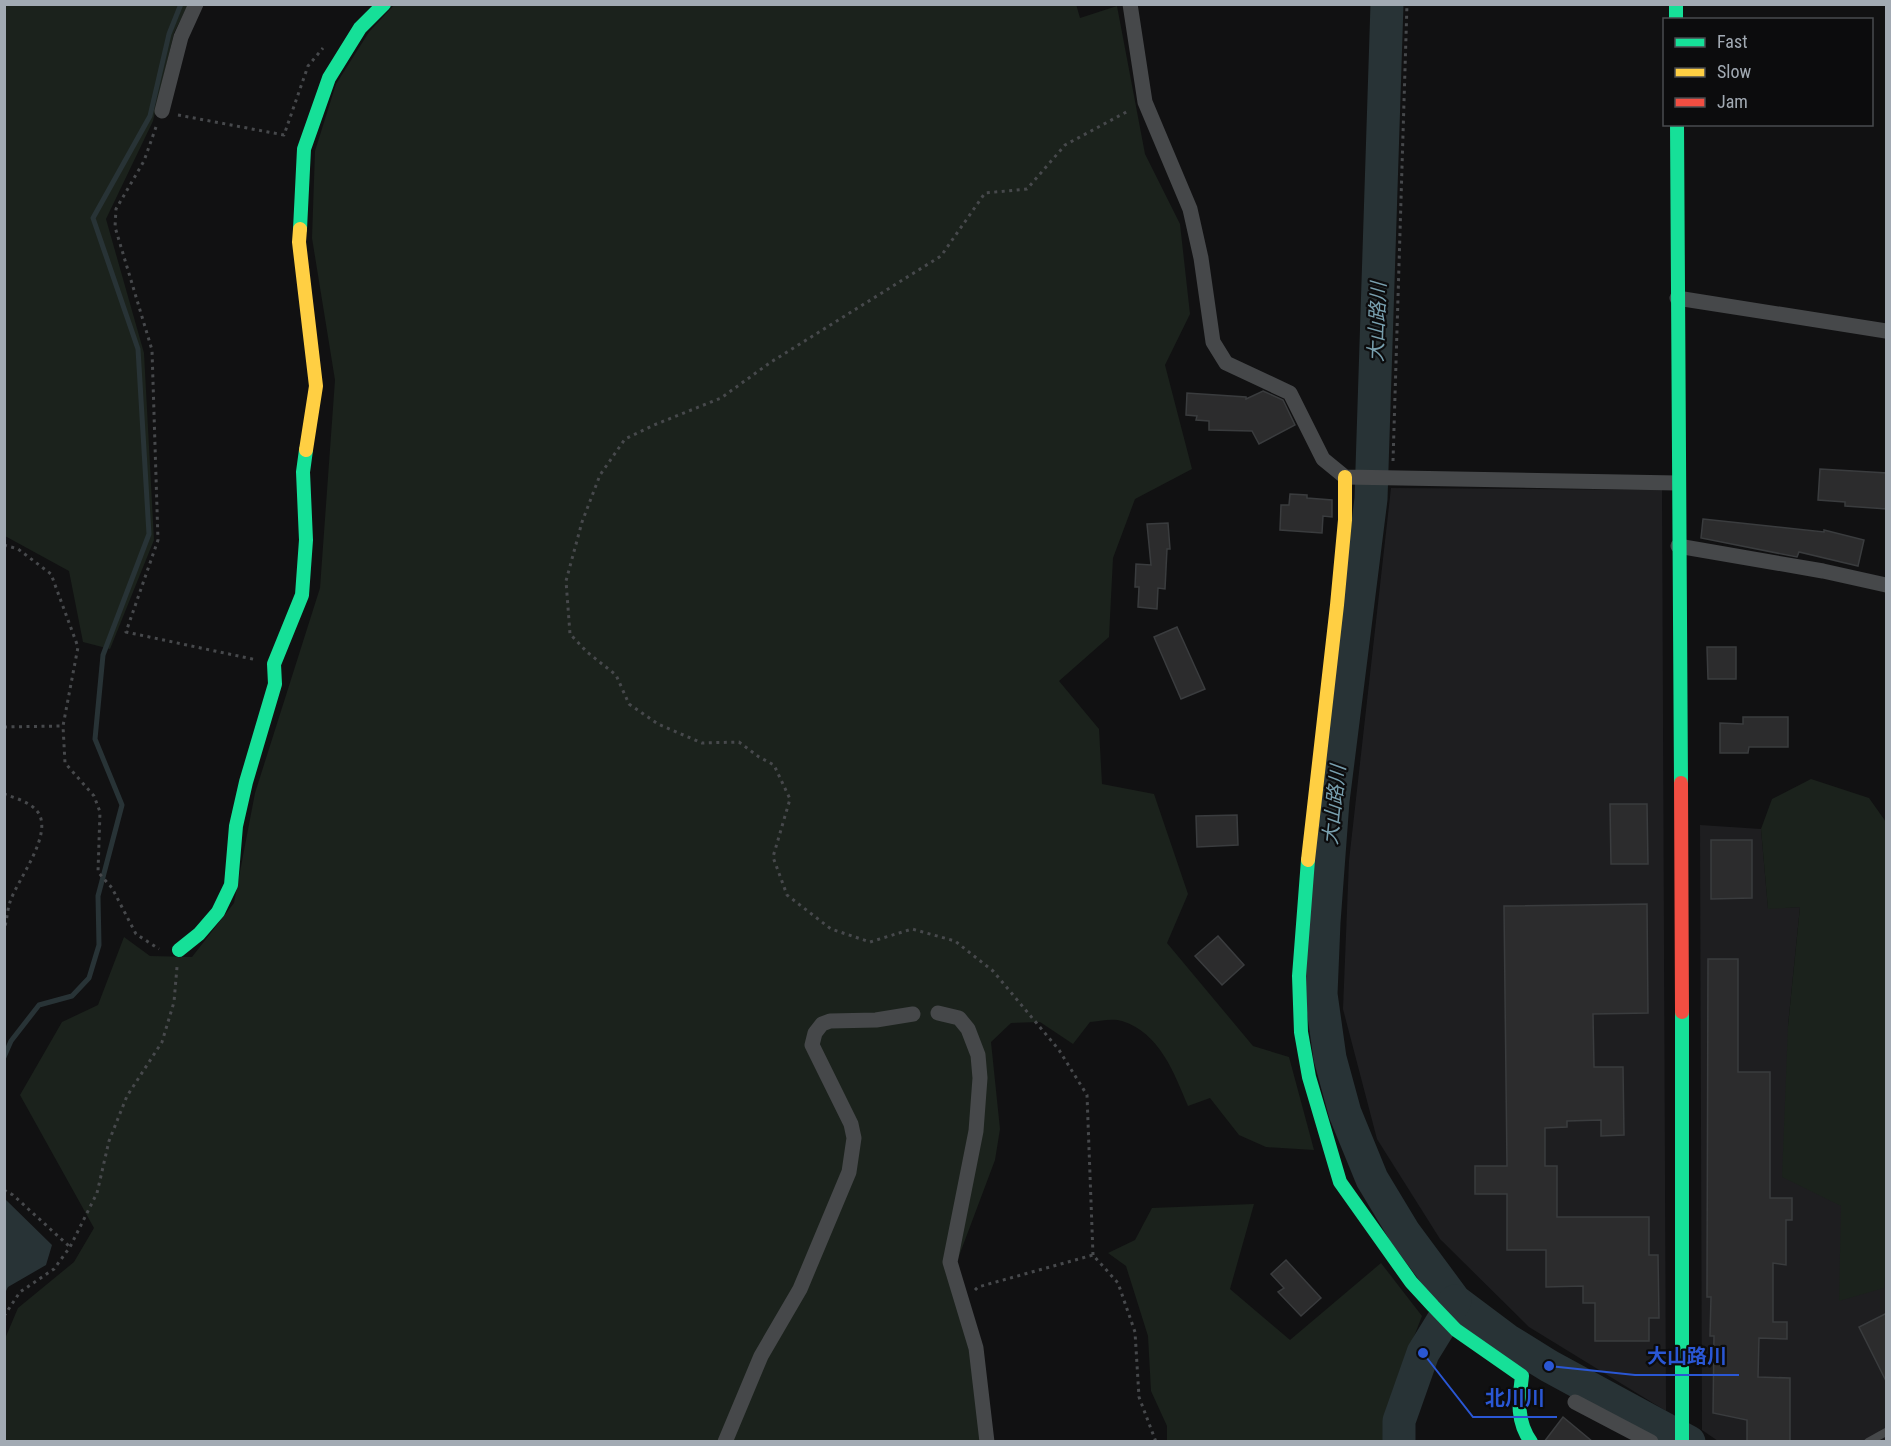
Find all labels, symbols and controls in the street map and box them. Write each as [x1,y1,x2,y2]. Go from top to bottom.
legend [1663,18,1873,126]
text: Fast [1717,31,1748,52]
text: Slow [1717,61,1752,82]
text: Jam [1717,91,1748,112]
water label: 大山路川 [1364,280,1390,362]
water label: 大山路川 [1318,762,1350,846]
callout: 大山路川 [1635,1337,1739,1375]
text: 大山路川 [1647,1344,1727,1368]
callout: 北川川 [1473,1379,1557,1417]
text: 北川川 [1485,1386,1545,1410]

